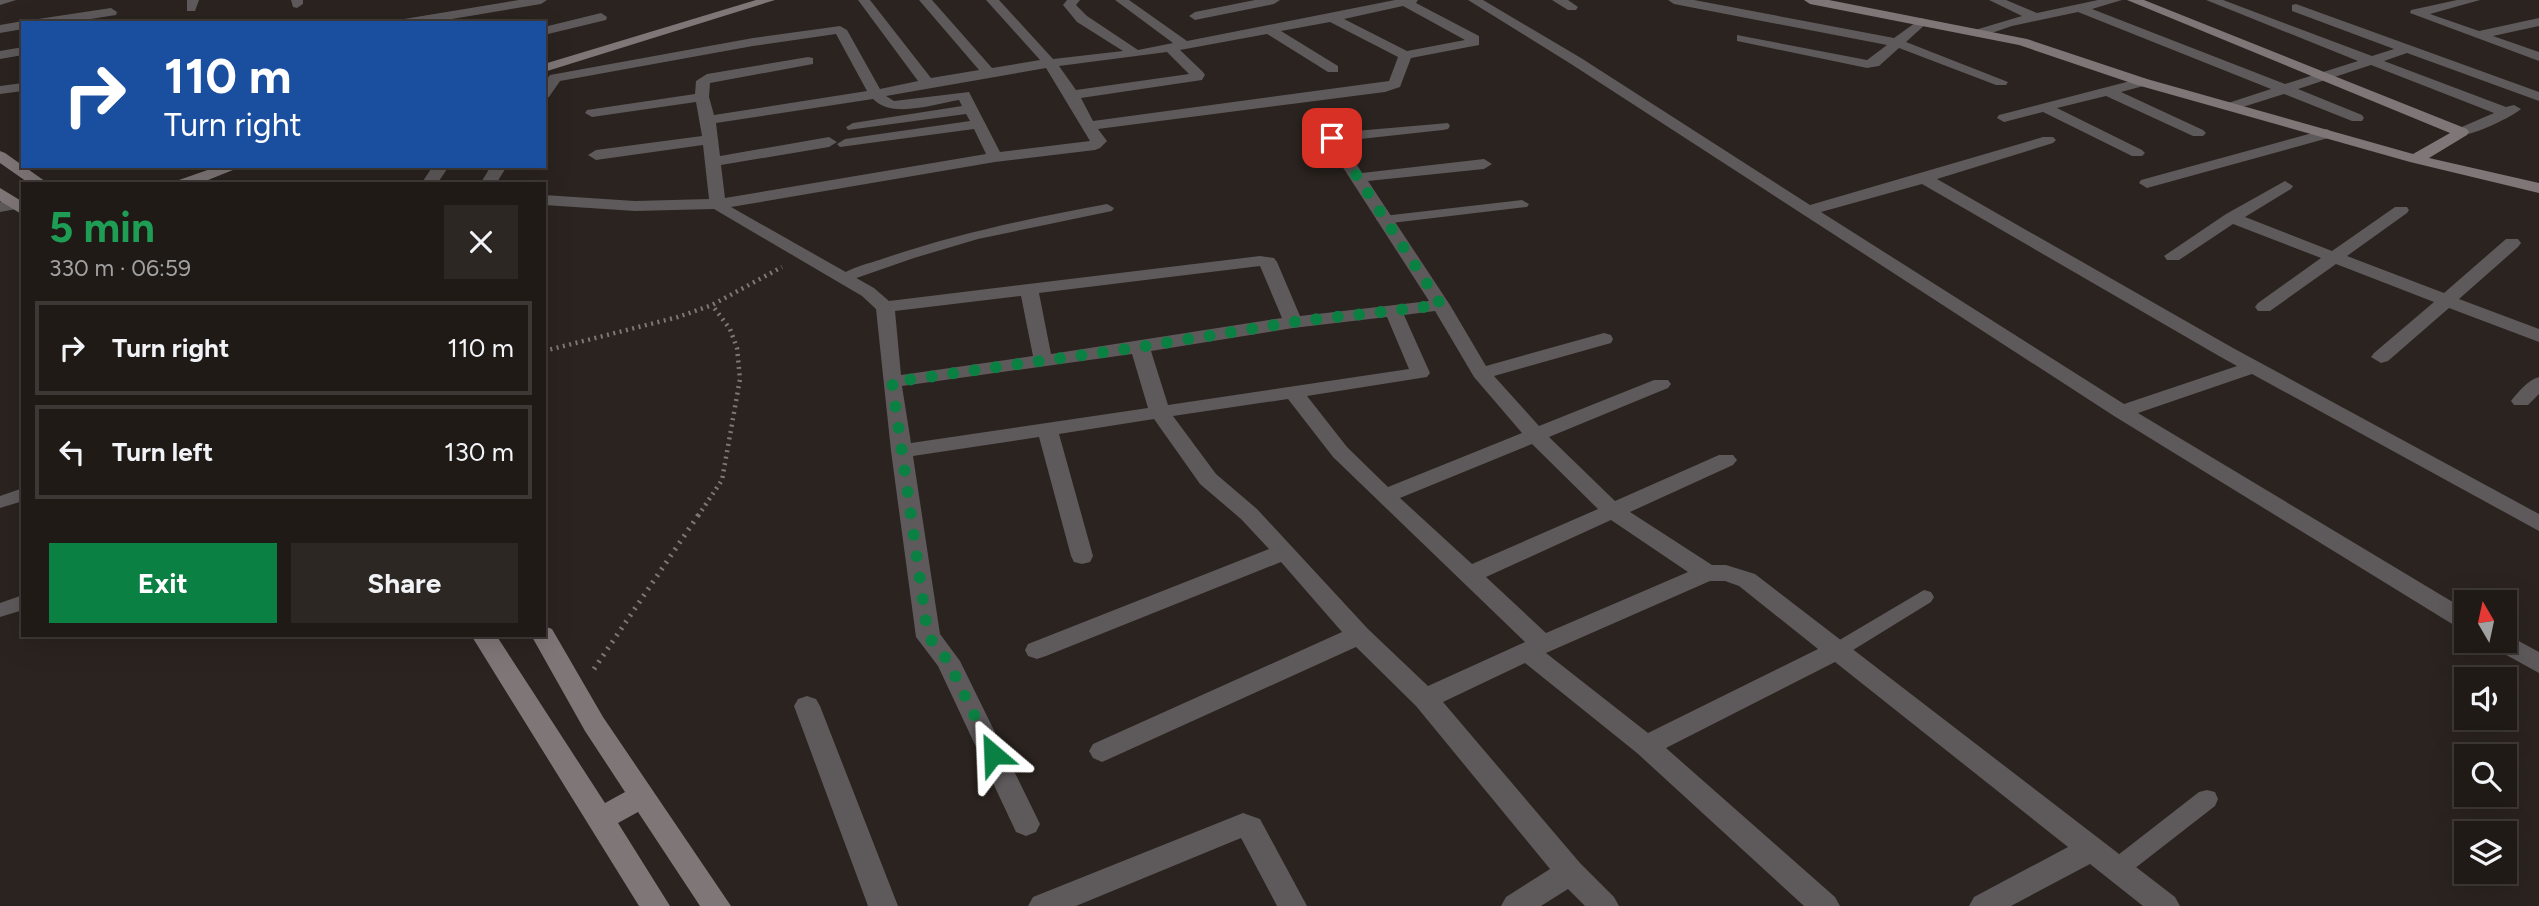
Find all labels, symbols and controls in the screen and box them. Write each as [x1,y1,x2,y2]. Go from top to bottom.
text: 110 m [164,46,292,105]
icon: right [49,49,140,140]
text: Turn right [164,106,302,144]
pin [1302,108,1362,168]
icon: arrive [1313,119,1351,157]
text: 5 min [49,202,155,253]
button: close [444,205,518,279]
text: 330 m · 06:59 [49,254,191,282]
icon: right [53,329,91,367]
text: Turn right [112,332,229,364]
text: 110 m [447,332,514,364]
icon: left [53,433,91,471]
text: Turn left [112,436,213,468]
text: 130 m [444,436,514,468]
button: Exit [49,543,277,623]
button: Share [291,543,518,623]
north arrow [2454,590,2516,653]
map controls [2454,590,2517,884]
button: sound [2454,667,2517,730]
position arrow [956,717,1030,791]
button: search [2454,744,2517,807]
button: layers [2454,821,2517,884]

